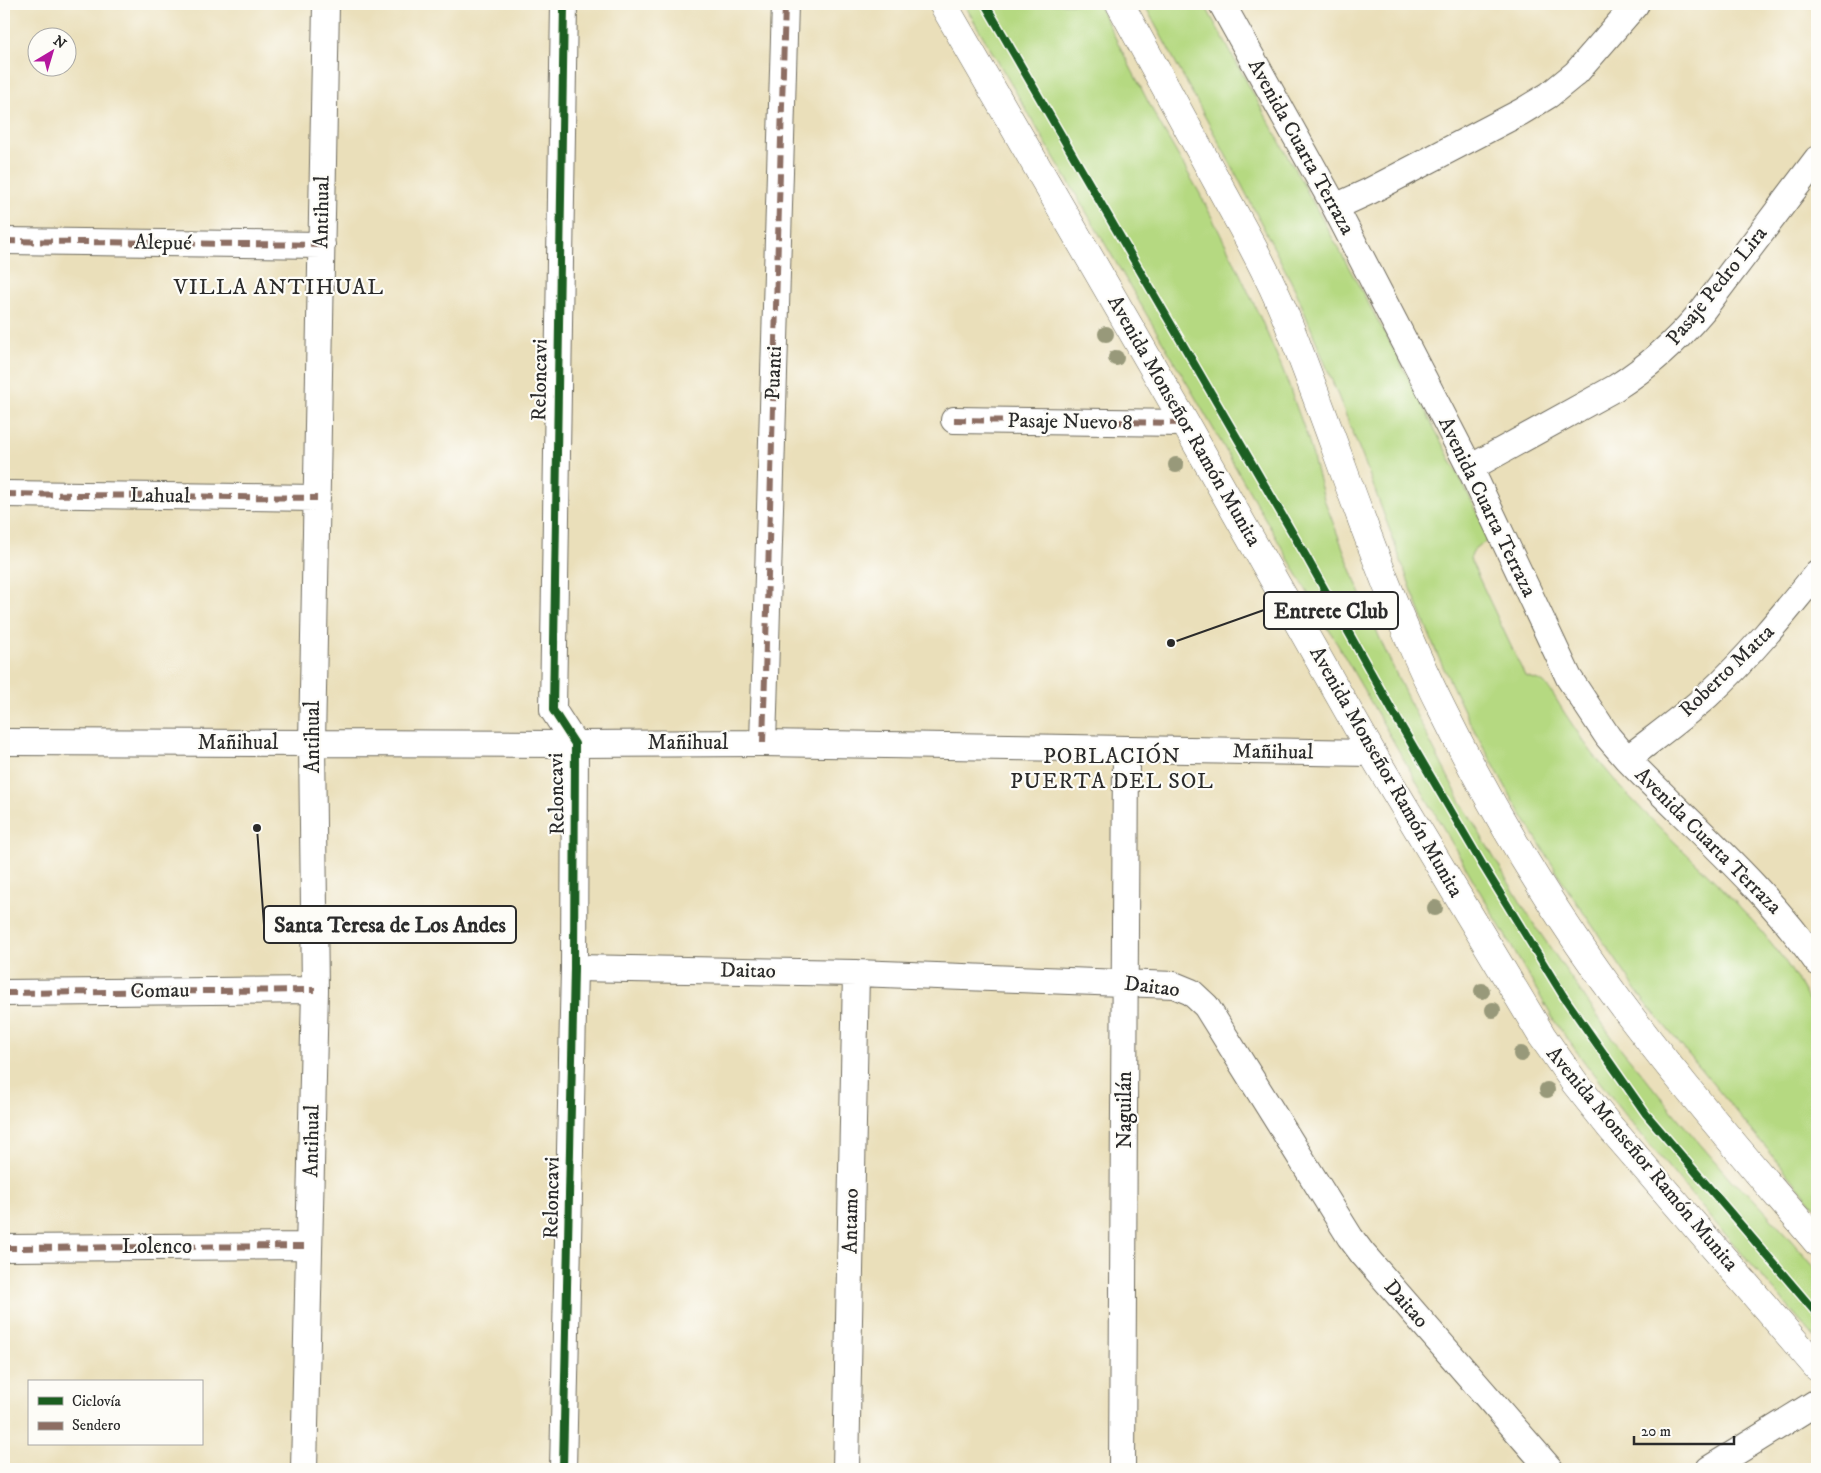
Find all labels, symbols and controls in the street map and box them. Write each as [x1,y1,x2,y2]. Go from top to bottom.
north arrow [28,28,78,78]
text: N [49,32,70,53]
street label: Avenida Cuarta Terraza [1242,54,1360,240]
street label: Antihual [308,175,336,249]
street label: Pasaje Pedro Lira [1661,221,1773,351]
street label: Alepué [134,229,192,257]
district label: VILLA ANTIHUAL [173,274,384,301]
street label: Avenida Monseñor Ramón Munita [1101,291,1267,551]
street label: Reloncavi [526,339,554,421]
street label: Puanti [760,345,788,401]
street label: Pasaje Nuevo 8 [1007,408,1133,436]
street label: Avenida Cuarta Terraza [1432,413,1542,601]
street label: Lahual [130,482,191,510]
callout: Entrete Club [1264,592,1398,629]
text: Entrete Club [1274,598,1388,625]
street label: Roberto Matta [1674,619,1780,723]
street label: Avenida Monseñor Ramón Munita [1303,642,1469,902]
street label: Antihual [300,700,326,773]
street label: Mañihual [198,730,279,756]
street label: Mañihual [648,730,729,756]
street label: Mañihual [1232,738,1314,766]
district label: POBLACIÓN PUERTA DEL SOL [1010,742,1214,795]
street label: Reloncavi [543,753,571,835]
street label: Avenida Cuarta Terraza [1629,762,1787,920]
callout: Santa Teresa de Los Andes [264,906,516,943]
text: Santa Teresa de Los Andes [274,912,507,939]
street label: Daitao [720,958,776,984]
street label: Daitao [1123,971,1181,1003]
street label: Comau [130,977,190,1005]
street label: Avenida Monseñor Ramón Munita [1540,1041,1744,1277]
street label: Naguilán [1112,1071,1138,1149]
street label: Antihual [298,1104,326,1178]
street label: Reloncavi [538,1157,566,1239]
street label: Antamo [837,1188,865,1254]
street label: Lolenco [122,1234,192,1260]
street label: Daitao [1378,1274,1434,1334]
legend [28,1380,202,1446]
text: Ciclovía [72,1392,121,1411]
scale bar [1634,1413,1734,1445]
text: Sendero [72,1416,120,1435]
text: 20 m [1641,1422,1671,1441]

